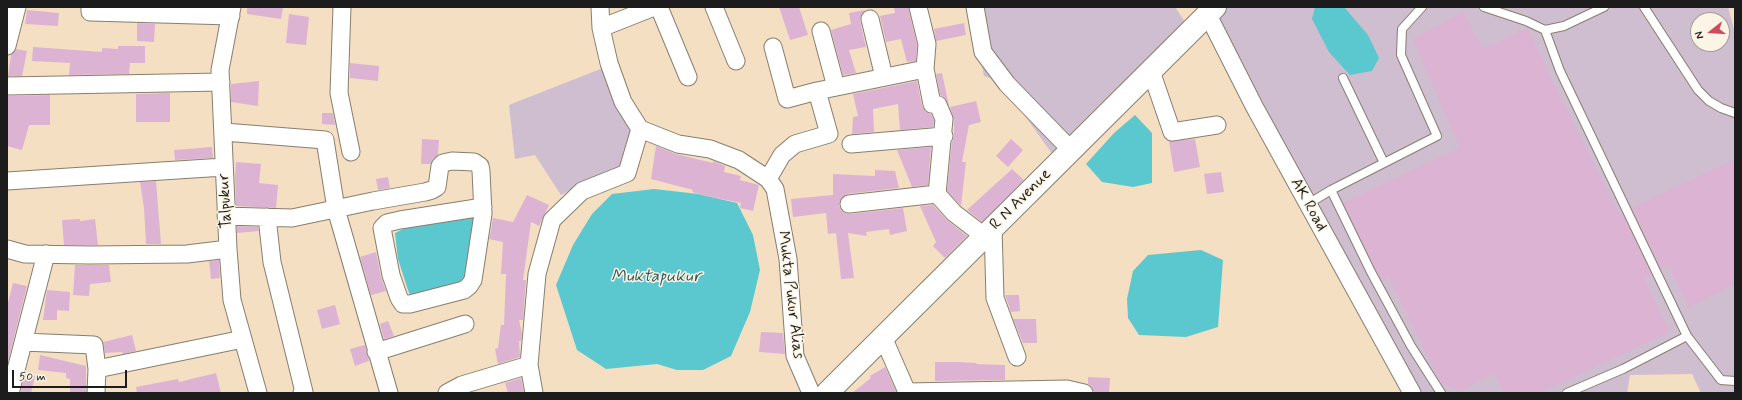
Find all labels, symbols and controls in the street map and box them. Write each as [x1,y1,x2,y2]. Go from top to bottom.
north arrow [1690,12,1730,52]
text: N [1692,30,1707,41]
street label: R N Avenue [986,165,1056,235]
street label: Talpukur [215,173,237,229]
street label: AK Road [1286,175,1330,235]
street label: Mukta Pukur Alias [773,230,807,360]
water label: Muktapukur [611,267,701,287]
scale bar [14,362,129,388]
text: 50 m [19,369,46,385]

